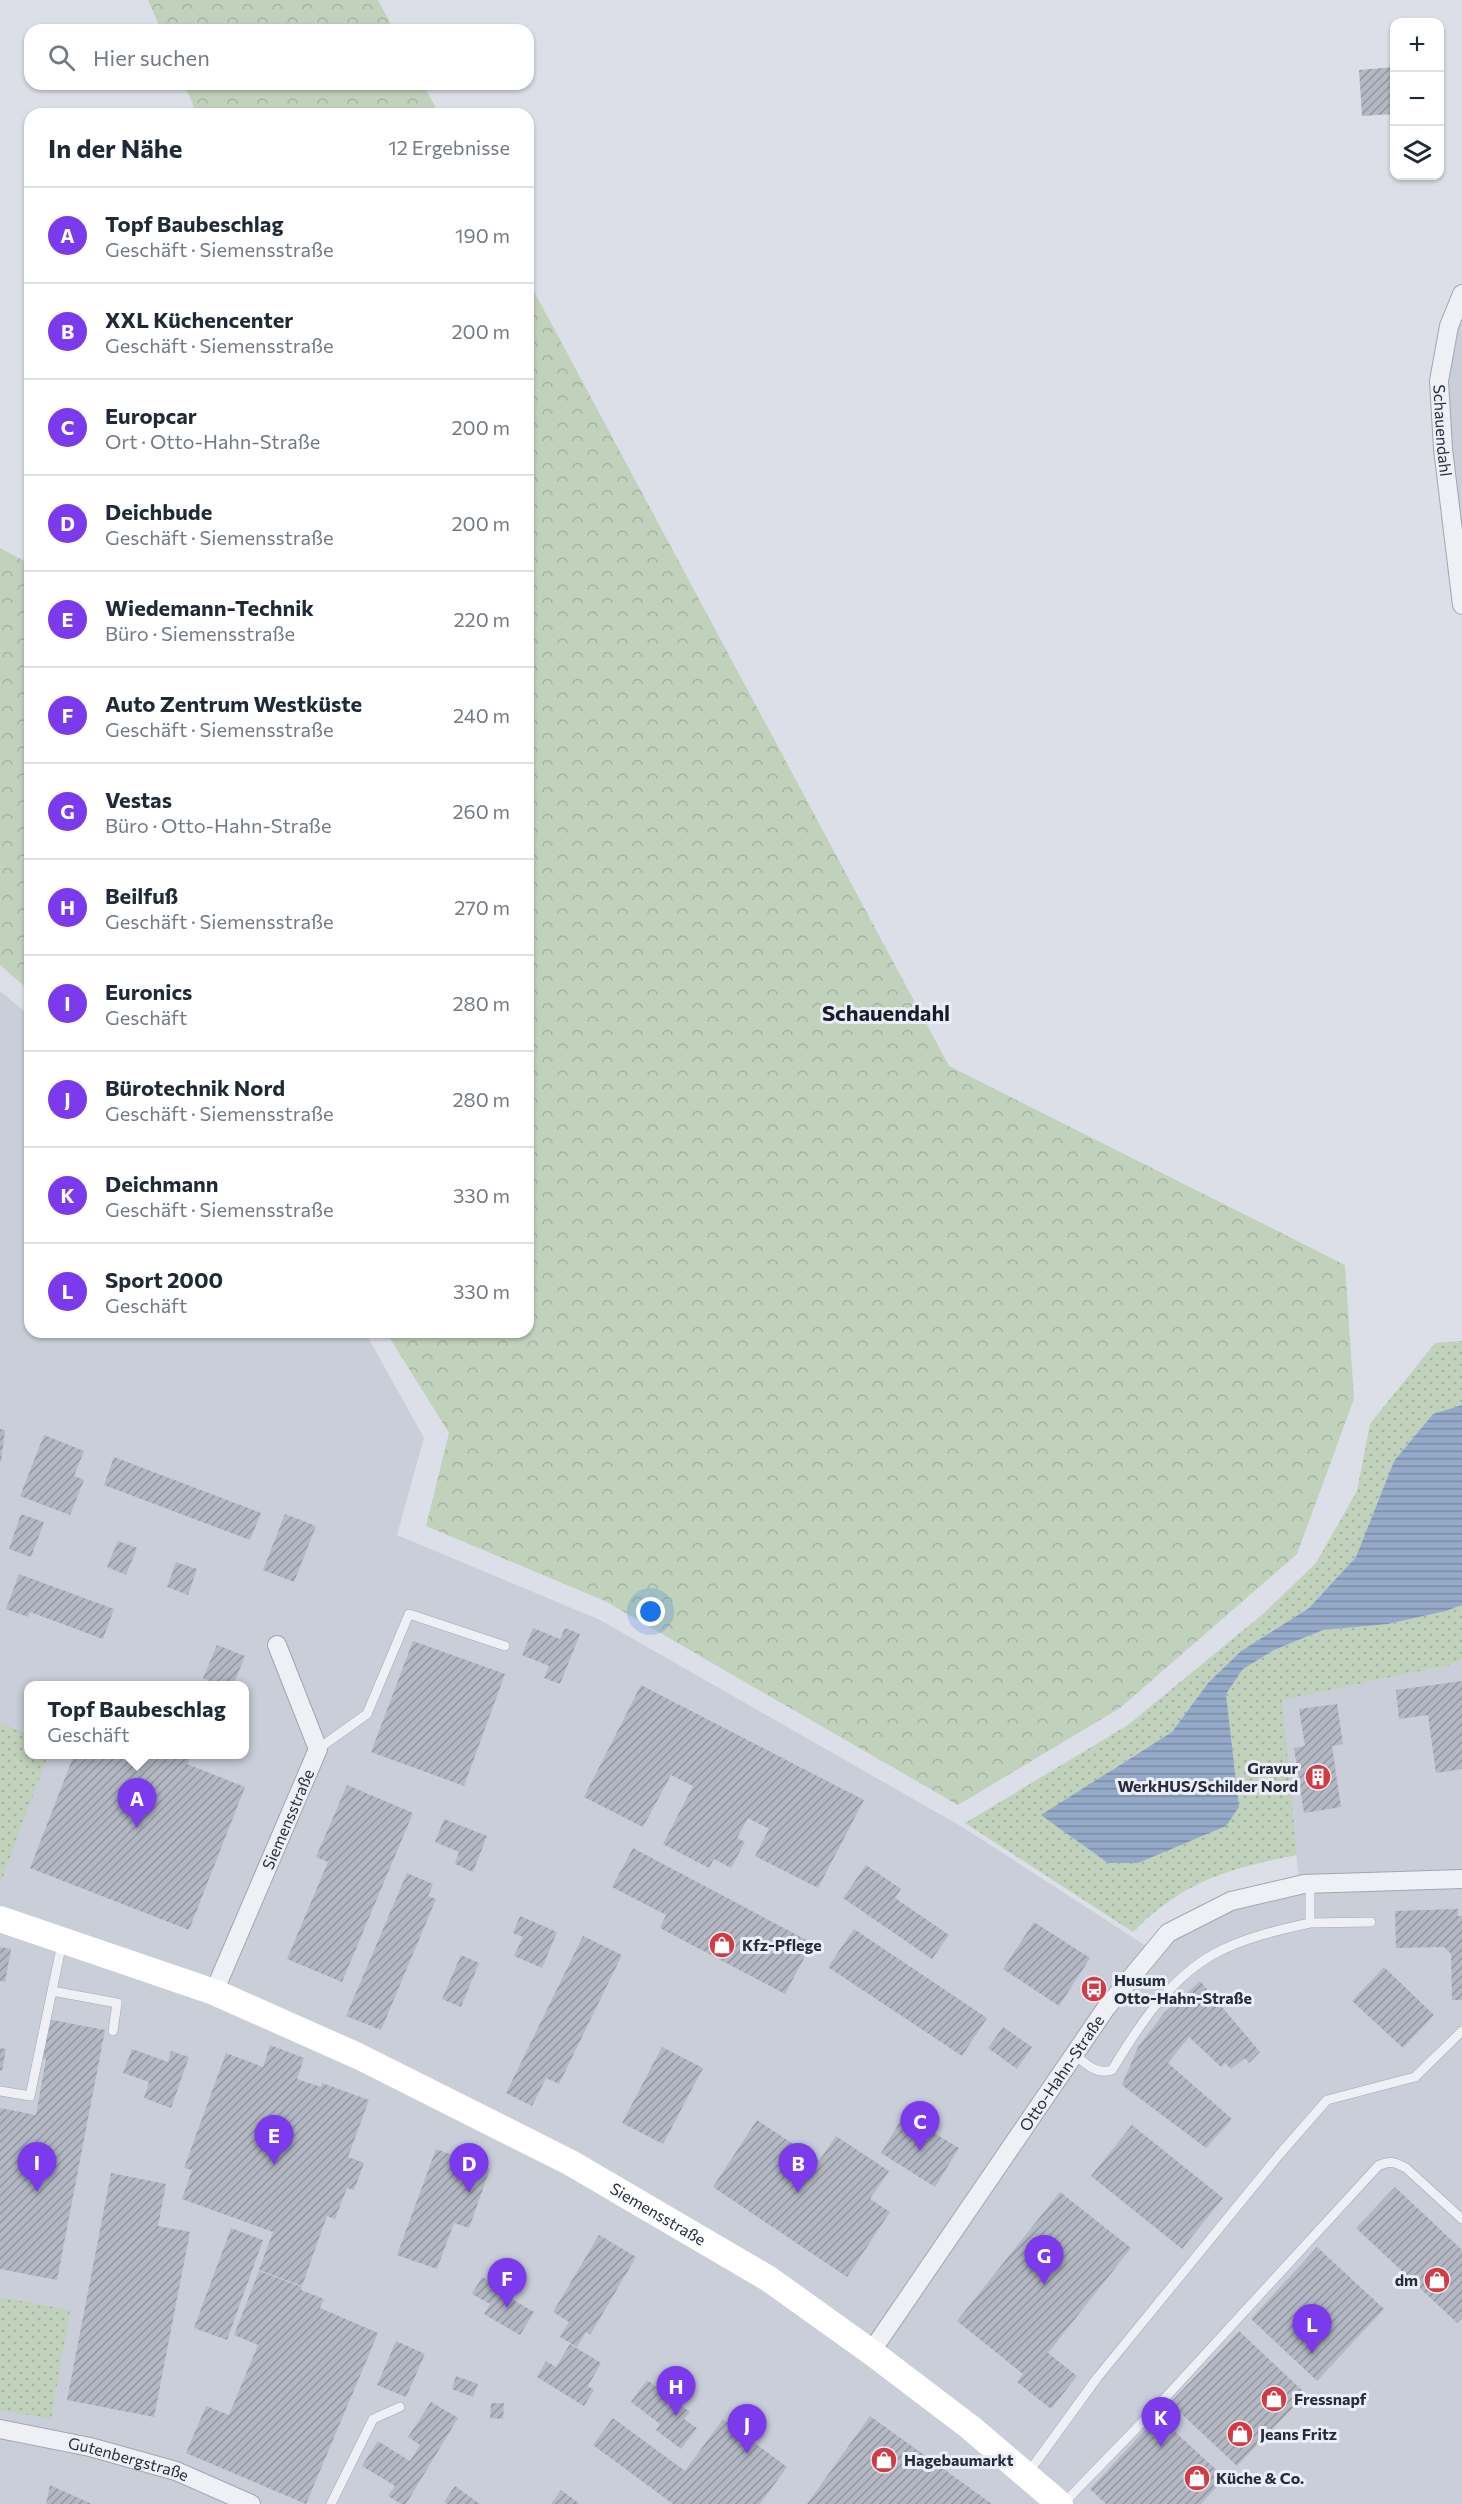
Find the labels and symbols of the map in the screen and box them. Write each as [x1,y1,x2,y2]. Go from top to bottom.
street label: Schauendahl [1430,384,1456,477]
district label: Schauendahl [822,999,950,1026]
your location [636,1597,665,1626]
place label: Gravur WerkHUS/Schilder Nord [1117,1758,1298,1795]
building icon: Gravur WerkHUS/Schilder Nord [1303,1762,1333,1792]
street label: Siemensstraße [258,1766,317,1872]
pin: A [118,1778,156,1828]
shop icon: Kfz-Pflege [707,1930,737,1960]
place label: Kfz-Pflege [742,1935,822,1954]
place label: Husum Otto-Hahn-Straße [1114,1970,1252,2007]
bus stop icon: Husum Otto-Hahn-Straße [1079,1974,1109,2004]
street label: Otto-Hahn-Straße [1015,2011,1108,2134]
pin: C [900,2102,940,2151]
pin: E [254,2116,294,2165]
pin: I [18,2142,57,2192]
pin: D [450,2144,488,2193]
pin: B [778,2144,818,2193]
street label: Siemensstraße [607,2178,709,2249]
pin: G [1024,2236,1064,2285]
pin: F [488,2258,526,2308]
shop icon: dm [1422,2265,1452,2295]
place label: dm [1395,2270,1418,2289]
pin: L [1292,2304,1332,2354]
pin: H [656,2366,696,2416]
shop icon: Fressnapf [1259,2384,1289,2414]
place label: Fressnapf [1294,2389,1367,2408]
pin: K [1142,2398,1180,2447]
pin: J [728,2404,766,2454]
shop icon: Jeans Fritz [1225,2419,1255,2449]
place label: Jeans Fritz [1260,2424,1337,2443]
street label: Gutenbergstraße [67,2433,192,2485]
shop icon: Hagebaumarkt [869,2445,899,2475]
place label: Hagebaumarkt [904,2450,1014,2469]
shop icon: Küche & Co. [1182,2463,1212,2493]
place label: Küche & Co. [1216,2468,1304,2487]

